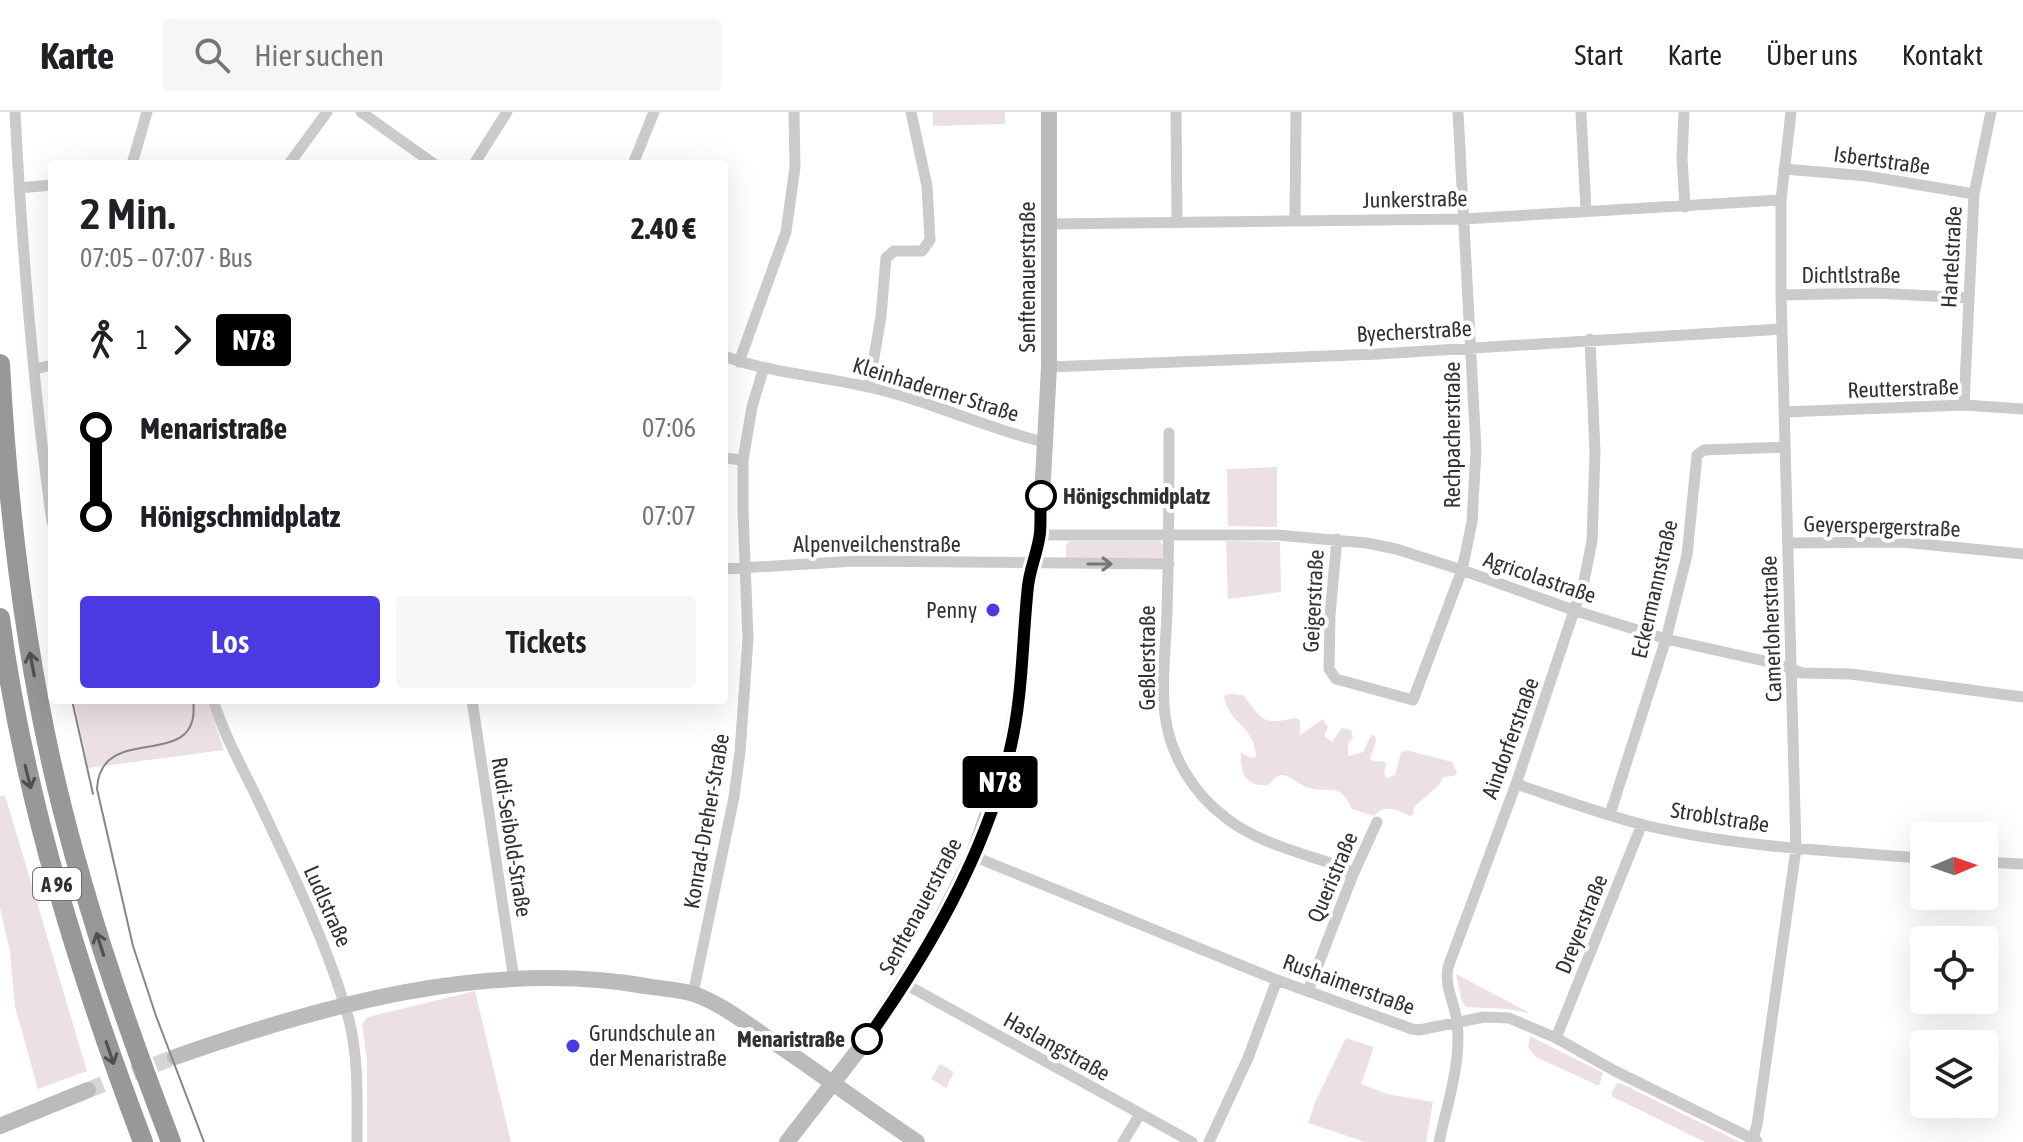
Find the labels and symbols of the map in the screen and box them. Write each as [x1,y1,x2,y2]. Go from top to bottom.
street label: Isbertstraße [1832,140,1932,180]
street label: Junkerstraße [1362,185,1468,213]
street label: Senftenauerstraße [1014,202,1040,352]
street label: Hartelstraße [1935,205,1967,309]
street label: Dichtlstraße [1801,262,1901,288]
street label: Byecherstraße [1356,315,1472,347]
street label: Kleinhaderner Straße [850,351,1022,427]
street label: Rechpacherstraße [1439,362,1465,508]
street label: Reutterstraße [1847,373,1959,403]
marker: Hönigschmidplatz [1026,481,1056,511]
place label: Hönigschmidplatz [1063,483,1210,509]
street label: Geyerspergerstraße [1803,510,1961,542]
street label: Eckermannstraße [1625,517,1683,661]
street label: Alpenveilchenstraße [793,531,961,557]
street label: Agricolastraße [1480,546,1600,608]
street label: Geigerstraße [1297,549,1329,653]
street label: Camerloherstraße [1755,555,1787,703]
one-way arrow [1086,556,1113,572]
place label: Penny [926,597,977,623]
marker: Penny [984,601,1002,619]
street label: Geßlerstraße [1134,606,1160,710]
one-way arrow [24,652,39,678]
street label: Aindorferstraße [1476,674,1544,802]
street label: Konrad-Dreher-Straße [678,731,734,911]
street label: Rudi-Seibold-Straße [487,755,537,919]
line badge: N78 [954,756,1046,808]
one-way arrow [22,764,37,789]
street label: Stroblstraße [1669,796,1771,838]
north arrow [1910,822,1998,910]
street label: Queristraße [1301,828,1363,926]
street label: Senftenauerstraße [873,833,967,979]
street label: Ludlstraße [299,861,357,951]
road number: A 96 [33,868,81,900]
street label: Dreyerstraße [1549,871,1613,977]
one-way arrow [92,932,106,957]
street label: Rushaimerstraße [1280,948,1418,1020]
street label: Haslangstraße [999,1006,1115,1086]
place label: Grundschule an der Menaristraße [589,1020,727,1071]
marker: Menaristraße [852,1024,882,1054]
place label: Menaristraße [737,1026,845,1052]
marker: Grundschule an der Menaristraße [564,1037,582,1055]
one-way arrow [103,1040,118,1065]

